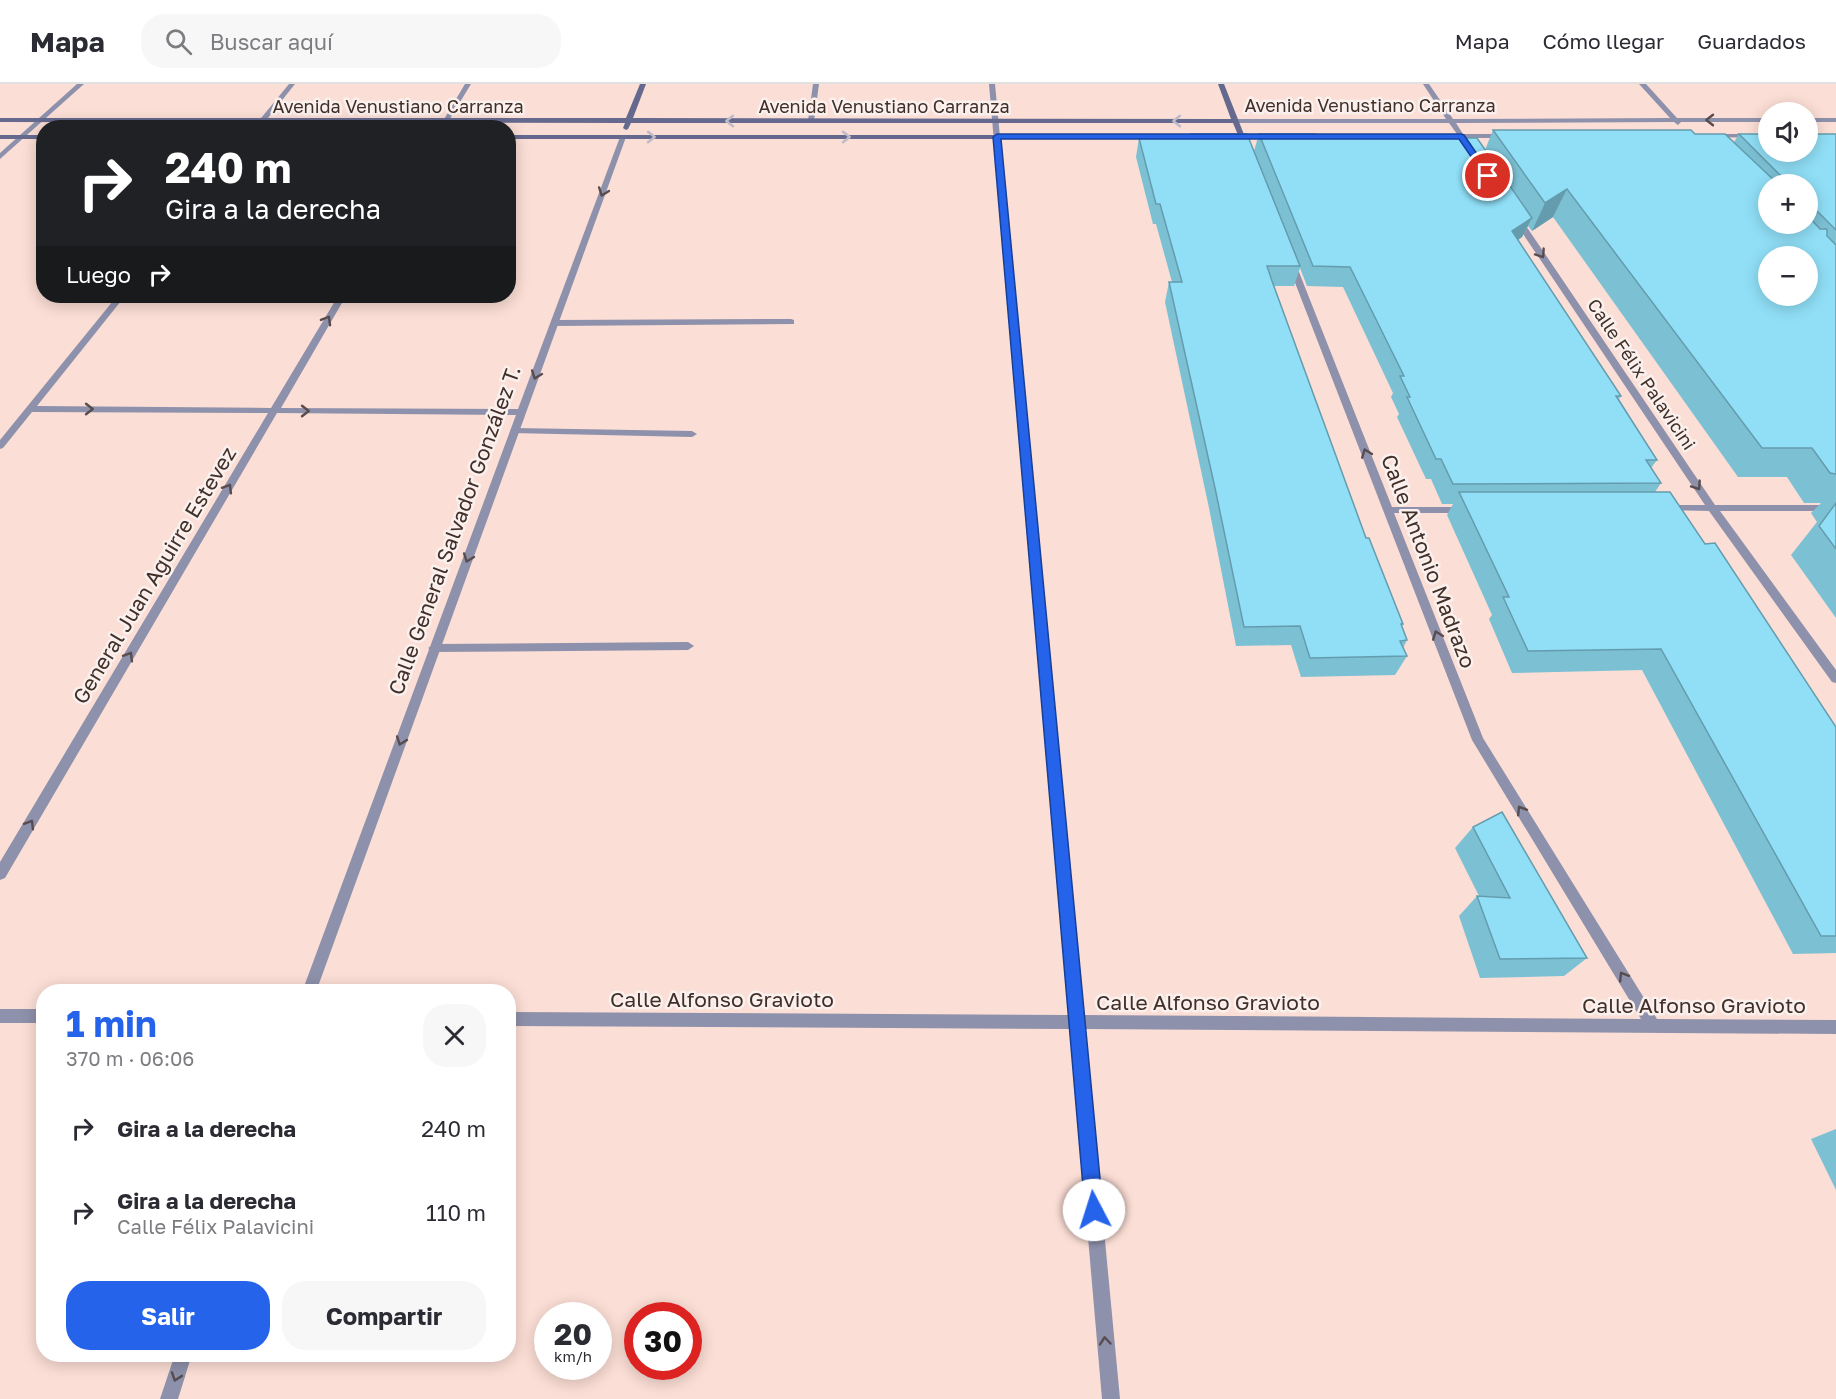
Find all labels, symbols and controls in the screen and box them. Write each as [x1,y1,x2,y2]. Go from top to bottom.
search box [141,14,561,68]
text: Mapa [30,25,105,58]
icon: search [162,25,195,58]
text: Buscar aquí [210,28,333,55]
text: Mapa [1455,28,1510,54]
text: Cómo llegar [1543,28,1664,54]
text: Guardados [1697,28,1806,54]
street label: Avenida Venustiano Carranza [1244,94,1496,116]
street label: Avenida Venustiano Carranza [272,95,524,117]
street label: Avenida Venustiano Carranza [758,95,1010,117]
map controls [1758,102,1818,306]
button: sound [1758,102,1818,162]
one-way arrow [1706,114,1715,126]
one-way arrow [726,115,735,127]
one-way arrow [1173,115,1182,127]
one-way arrow [646,131,655,143]
one-way arrow [841,131,850,143]
text: 240 m [165,142,291,192]
icon: right [66,144,144,222]
pin [1462,150,1513,201]
icon: arrive [1471,159,1504,192]
button: + [1758,174,1818,234]
one-way arrow [598,186,610,197]
text: Gira a la derecha [165,193,381,225]
button: − [1758,246,1818,306]
one-way arrow [1534,248,1545,259]
icon: right [143,258,176,291]
text: Luego [66,261,131,288]
street label: Calle Félix Palavicini [1583,294,1701,454]
one-way arrow [320,316,332,326]
street label: Calle General Salvador González T. [382,362,526,698]
one-way arrow [530,369,543,380]
one-way arrow [84,403,93,416]
one-way arrow [300,405,309,417]
street label: General Juan Aguirre Estevez [67,442,241,708]
one-way arrow [1361,448,1373,459]
street label: Calle Antonio Madrazo [1376,450,1482,672]
one-way arrow [1690,479,1701,490]
one-way arrow [221,484,233,494]
one-way arrow [463,552,475,563]
one-way arrow [1432,630,1444,641]
one-way arrow [122,652,133,662]
one-way arrow [395,735,408,746]
one-way arrow [1516,806,1528,816]
one-way arrow [22,820,34,830]
one-way arrow [1618,972,1630,982]
street label: Calle Alfonso Gravioto [610,986,834,1012]
street label: Calle Alfonso Gravioto [1096,989,1320,1015]
street label: Calle Alfonso Gravioto [1582,992,1806,1018]
text: 1 min [66,1002,157,1045]
button: close [423,1004,486,1067]
text: 370 m · 06:06 [66,1046,194,1070]
icon: right [66,1112,99,1145]
text: Gira a la derecha [117,1115,296,1142]
text: 240 m [421,1115,486,1142]
position arrow [1062,1178,1126,1242]
text: Gira a la derecha [117,1187,296,1214]
icon: right [66,1196,99,1229]
text: 110 m [426,1199,486,1226]
text: Calle Félix Palavicini [117,1214,314,1238]
button: Salir [66,1281,270,1350]
button: Compartir [282,1281,486,1350]
speed limit sign: 30 [624,1302,702,1380]
text: 20 [554,1316,592,1352]
one-way arrow [1099,1336,1112,1345]
text: km/h [554,1347,592,1365]
one-way arrow [171,1371,184,1382]

